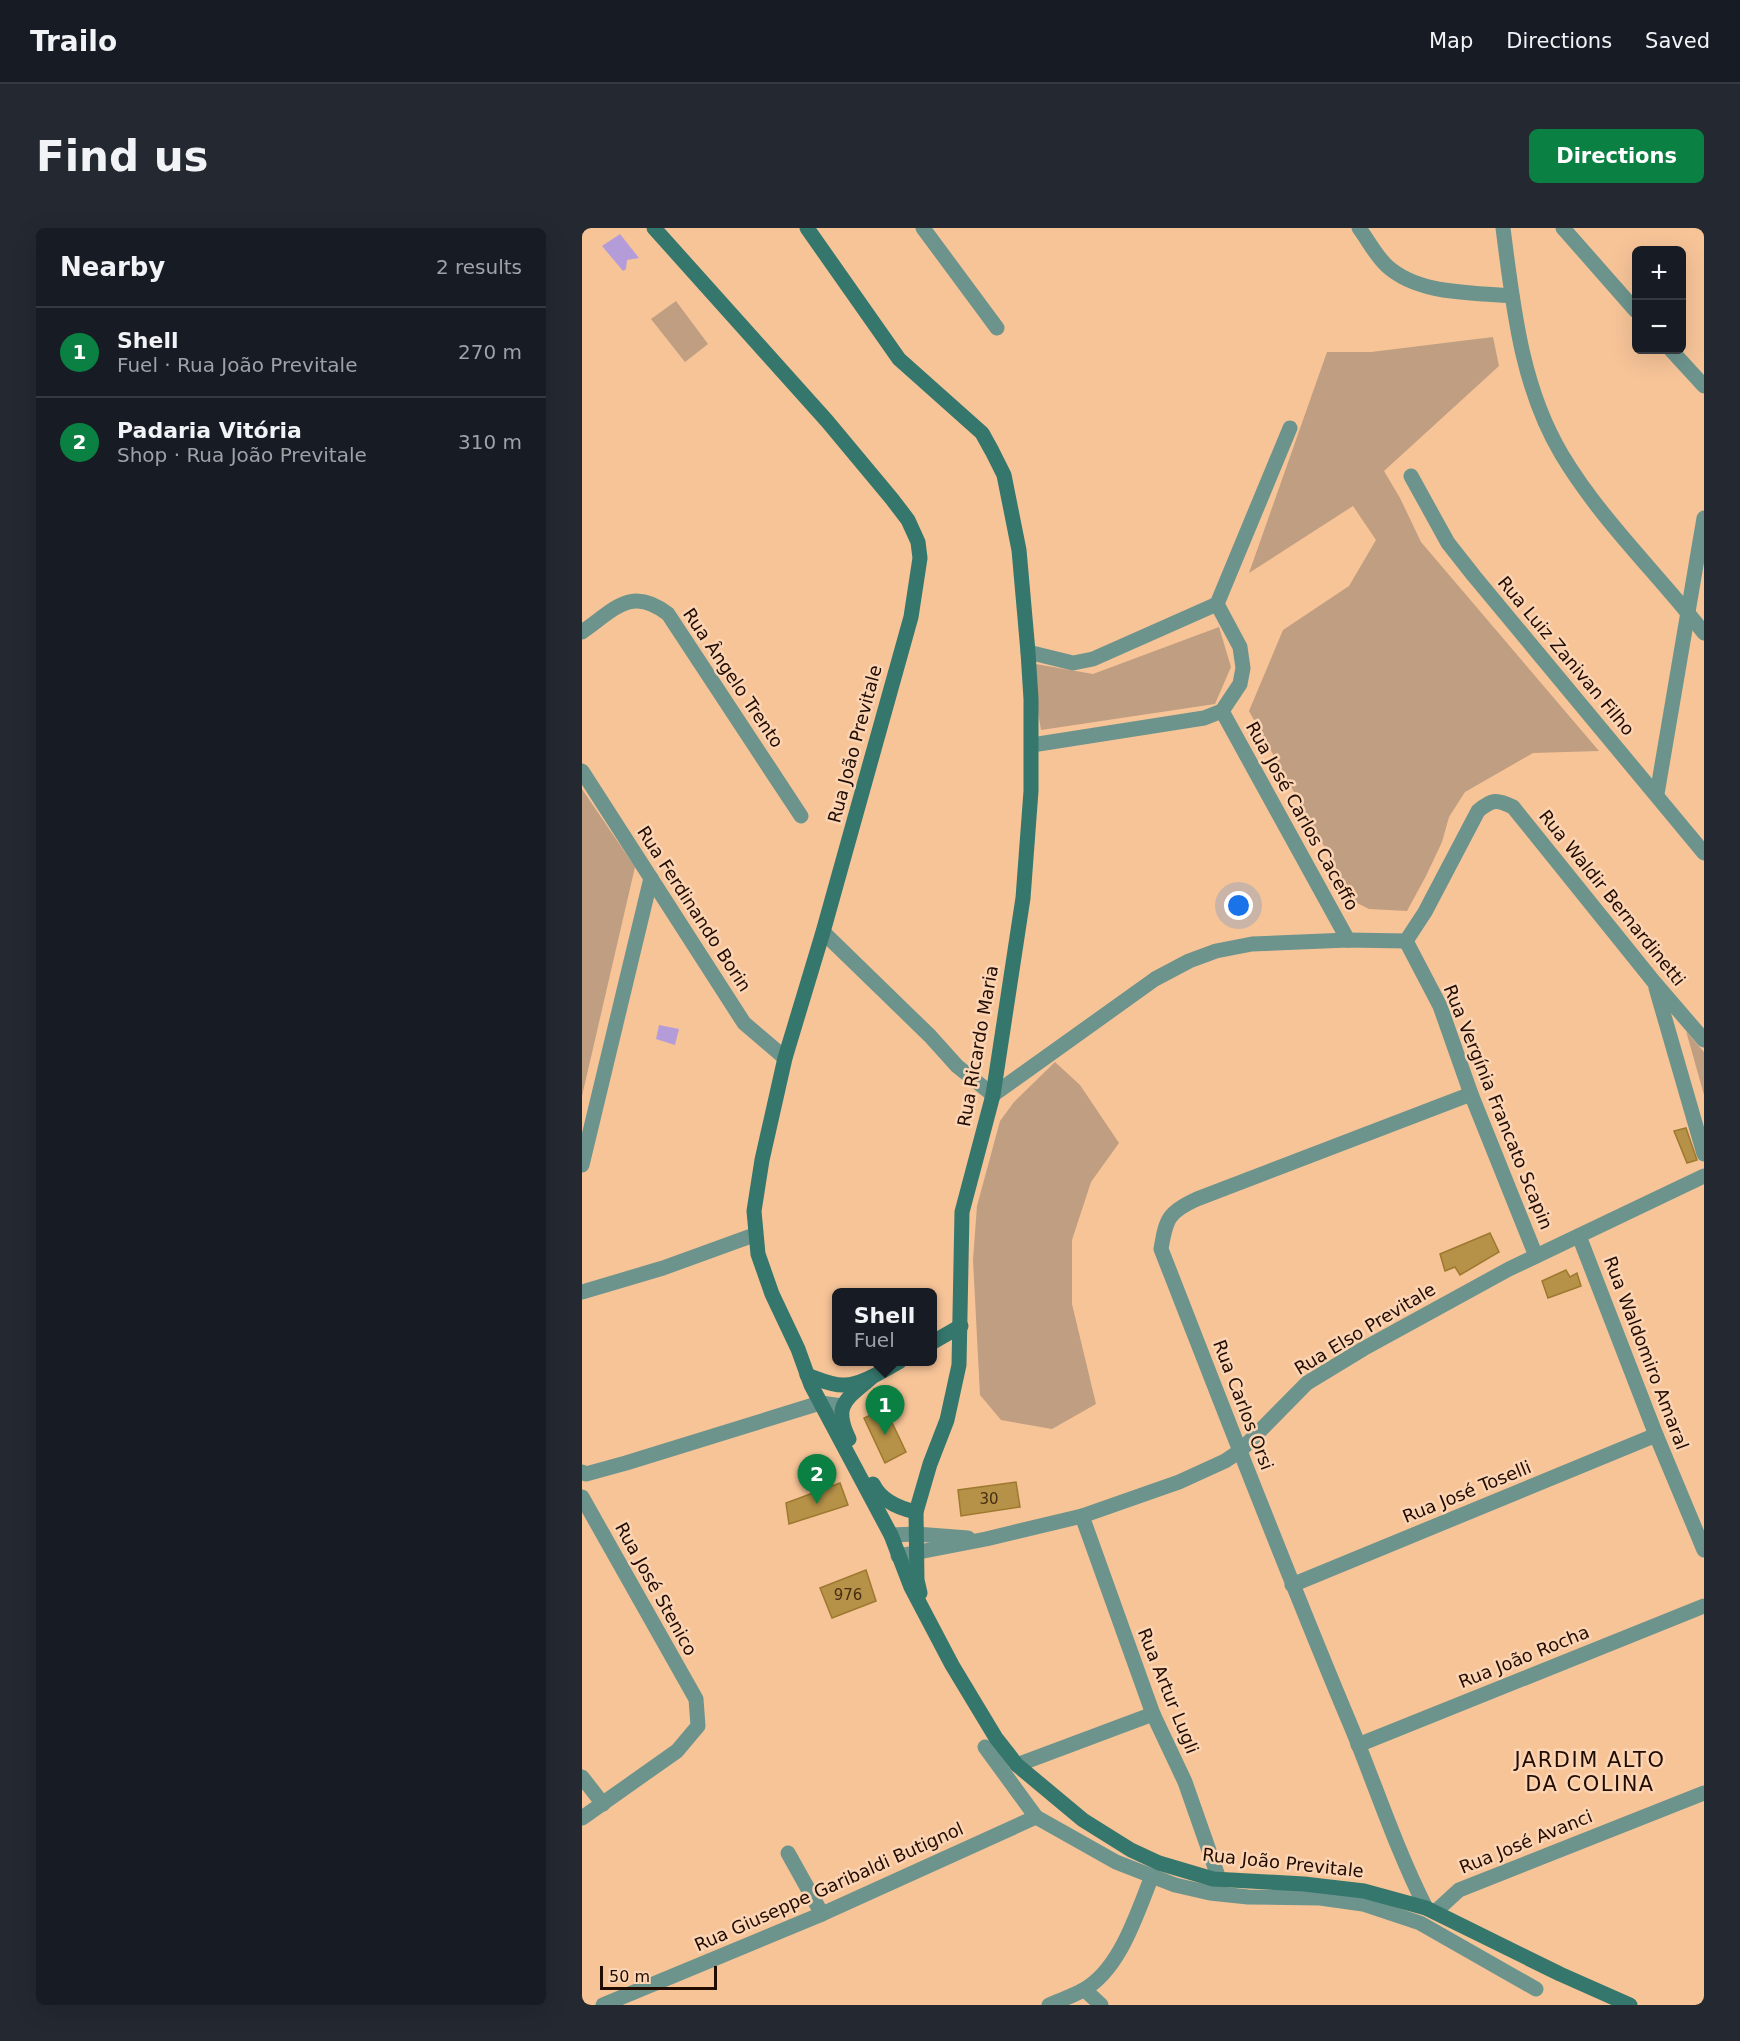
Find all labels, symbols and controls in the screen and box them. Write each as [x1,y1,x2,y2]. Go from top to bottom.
text: Trailo [30,25,117,58]
text: Map [1429,29,1473,53]
text: Directions [1506,29,1612,53]
text: Saved [1645,29,1710,53]
button: Directions [1529,129,1704,183]
text: Find us [36,132,209,181]
map controls [1632,246,1686,354]
button: + [1632,246,1686,300]
text: Nearby [60,252,165,282]
text: 2 results [436,255,522,279]
button: − [1632,300,1686,354]
text: Shell [117,328,179,353]
text: 1 [73,340,86,364]
text: 270 m [458,340,522,364]
text: Fuel · Rua João Previtale [117,353,357,377]
text: Padaria Vitória [117,418,302,443]
text: 2 [73,430,86,454]
text: 310 m [458,430,522,454]
text: Shop · Rua João Previtale [117,443,367,467]
street label: Rua Luiz Zanivan Filho [1494,572,1639,739]
street label: Rua Ângelo Trento [679,604,788,751]
street label: Rua João Previtale [823,663,886,825]
street label: Rua José Carlos Caceffo [1242,718,1363,914]
street label: Rua Waldir Bernardinetti [1535,806,1690,990]
street label: Rua Ferdinando Borin [633,822,756,995]
your location [1224,891,1253,920]
street label: Rua Ricardo Maria [953,964,1002,1128]
street label: Rua Vergínia Francato Scapin [1440,981,1557,1232]
street label: Rua Waldomiro Amaral [1600,1253,1693,1453]
street label: Rua Elso Previtale [1290,1278,1439,1379]
popup [832,1288,937,1366]
text: Shell [854,1303,915,1328]
text: Fuel [854,1328,895,1352]
street label: Rua Carlos Orsi [1209,1337,1278,1473]
pin: 1 [866,1386,904,1435]
pin: 2 [798,1454,836,1504]
street label: Rua José Toselli [1399,1456,1534,1527]
house number: 30 [979,1490,999,1508]
street label: Rua José Stenico [611,1518,702,1659]
house number: 976 [834,1586,862,1604]
street label: Rua João Rocha [1455,1621,1592,1692]
street label: Rua Artur Lugli [1134,1625,1203,1757]
district label: JARDIM ALTO DA COLINA [1513,1748,1665,1796]
street label: Rua José Avanci [1456,1805,1595,1878]
street label: Rua Giuseppe Garibaldi Butignol [691,1818,966,1956]
street label: Rua João Previtale [1201,1844,1365,1881]
scale bar [600,1963,717,1990]
text: 50 m [609,1967,650,1986]

